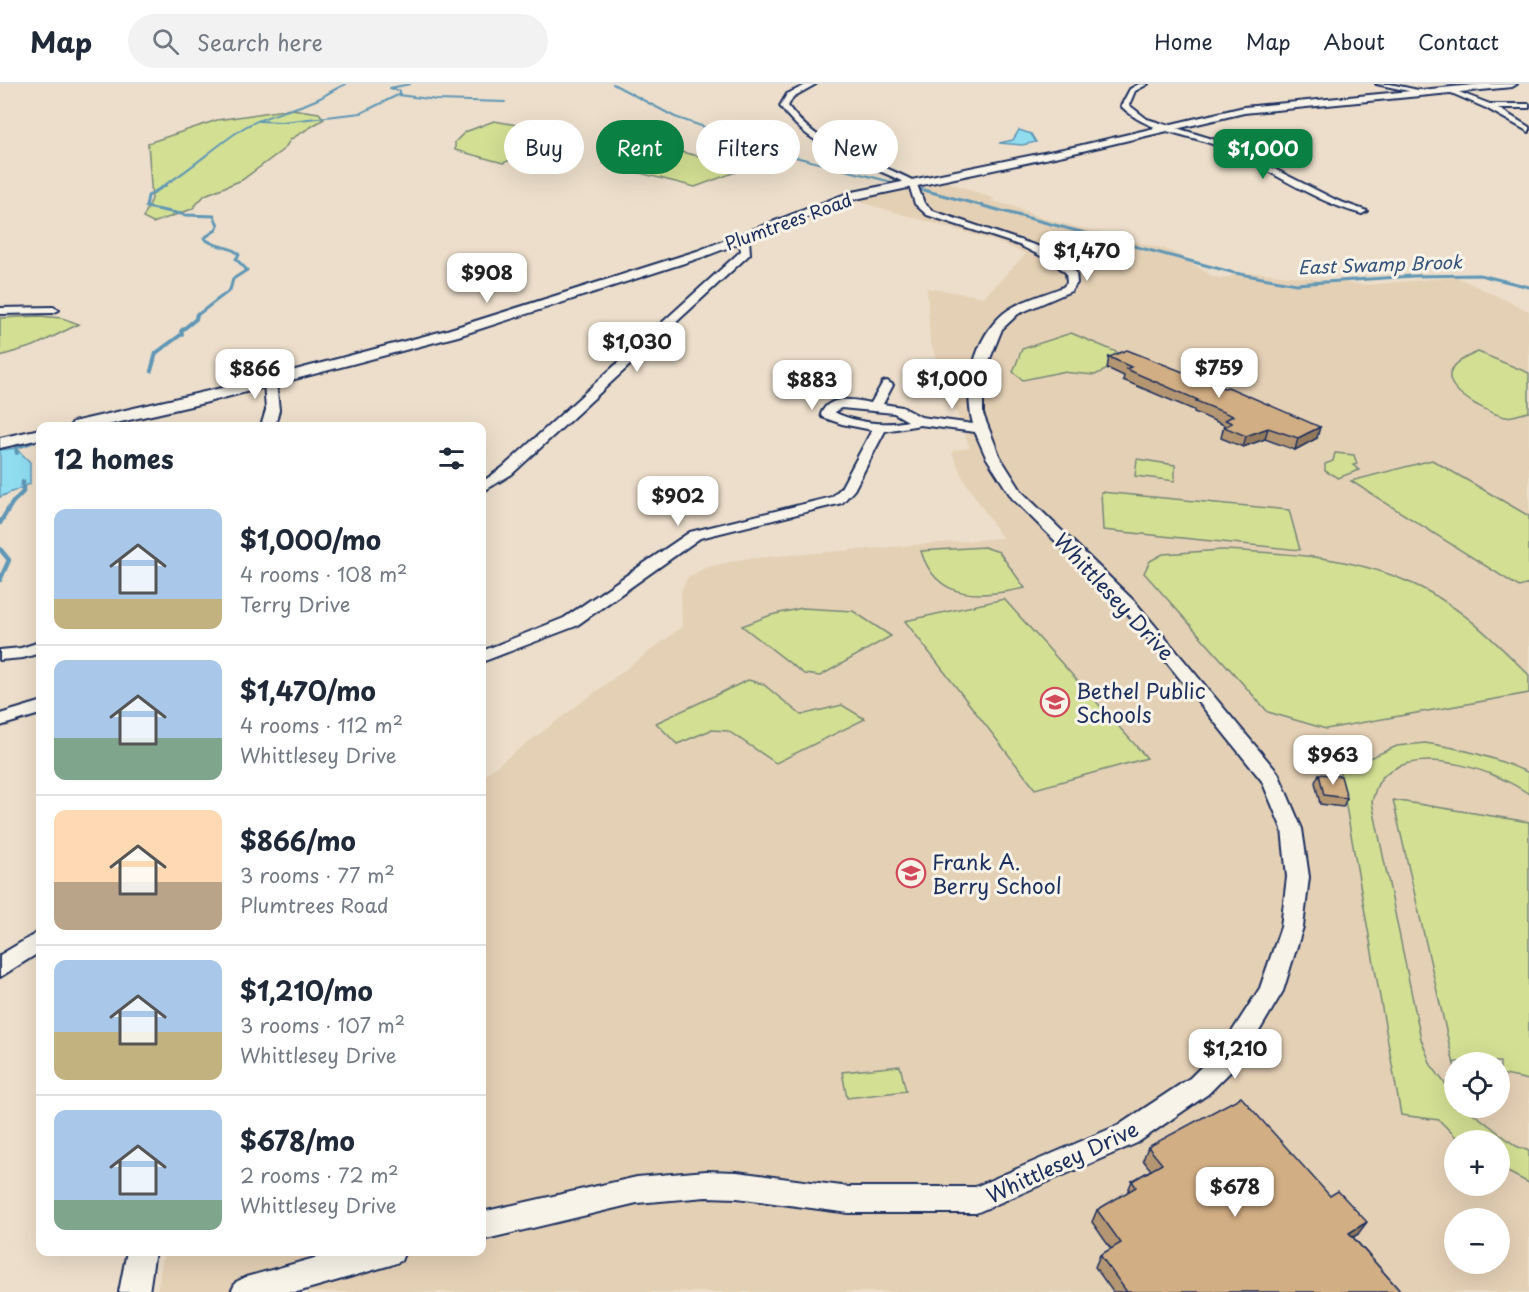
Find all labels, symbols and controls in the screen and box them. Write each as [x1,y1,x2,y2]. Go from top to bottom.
search box [128,14,548,68]
text: Map [30,20,92,63]
icon: search [149,25,182,58]
text: Search here [197,25,323,58]
text: Home [1154,25,1213,57]
text: Map [1246,25,1291,57]
text: About [1324,25,1385,57]
text: Contact [1418,25,1499,57]
chip: Buy [504,120,584,174]
chip: Rent [596,120,684,174]
chip: Filters [696,120,800,174]
chip: New [812,120,898,174]
pin: $1,000 [1214,129,1312,180]
text: $1,000 [1227,133,1299,163]
street label: Plumtrees Road [720,185,856,257]
pin: $1,470 [1038,231,1136,282]
text: $1,470 [1054,235,1120,265]
water label: East Swamp Brook [1297,248,1463,280]
pin: $908 [451,253,523,304]
text: $908 [461,257,513,287]
pin: $1,030 [588,322,686,373]
text: $1,030 [602,326,672,356]
pin: $759 [1183,348,1255,399]
pin: $866 [219,349,291,400]
text: $759 [1195,352,1243,382]
text: $866 [229,353,281,383]
pin: $1,000 [903,359,1001,410]
pin: $883 [776,360,848,411]
text: $1,000 [916,363,988,393]
text: $883 [787,364,837,394]
text: 12 homes [54,439,174,478]
icon: filters [435,442,468,475]
pin: $902 [642,476,714,527]
text: $902 [651,480,705,510]
text: $1,000/mo [240,520,381,559]
street label: Whittlesey Drive [1047,525,1183,667]
icon: home [102,533,174,605]
text: 4 rooms · 108 m² [240,559,407,589]
text: Terry Drive [240,589,350,619]
text: $1,470/mo [240,671,376,710]
place label: Bethel Public Schools [1076,674,1206,730]
icon: home [102,684,174,756]
school or university icon: Bethel Public Schools [1039,686,1071,718]
text: 4 rooms · 112 m² [240,710,403,740]
pin: $963 [1297,735,1369,786]
text: $963 [1307,739,1359,769]
text: Whittlesey Drive [240,740,397,770]
text: $866/mo [240,821,356,860]
icon: home [102,834,174,906]
place label: Frank A. Berry School [932,845,1062,901]
school or university icon: Frank A. Berry School [895,857,927,889]
text: 3 rooms · 77 m² [240,860,395,890]
text: Plumtrees Road [240,890,389,920]
text: $1,210/mo [240,971,373,1010]
icon: home [102,984,174,1056]
text: 3 rooms · 107 m² [240,1010,405,1040]
pin: $1,210 [1186,1029,1284,1080]
text: $1,210 [1203,1033,1267,1063]
text: Whittlesey Drive [240,1040,397,1070]
map controls [1444,1052,1510,1274]
button: locate [1444,1052,1510,1118]
street label: Whittlesey Drive [981,1112,1143,1210]
text: $678/mo [240,1121,355,1160]
button: + [1444,1130,1510,1196]
icon: home [102,1134,174,1206]
text: 2 rooms · 72 m² [240,1160,399,1190]
pin: $678 [1199,1167,1271,1218]
text: $678 [1210,1171,1260,1201]
text: Whittlesey Drive [240,1190,397,1220]
button: − [1444,1208,1510,1274]

